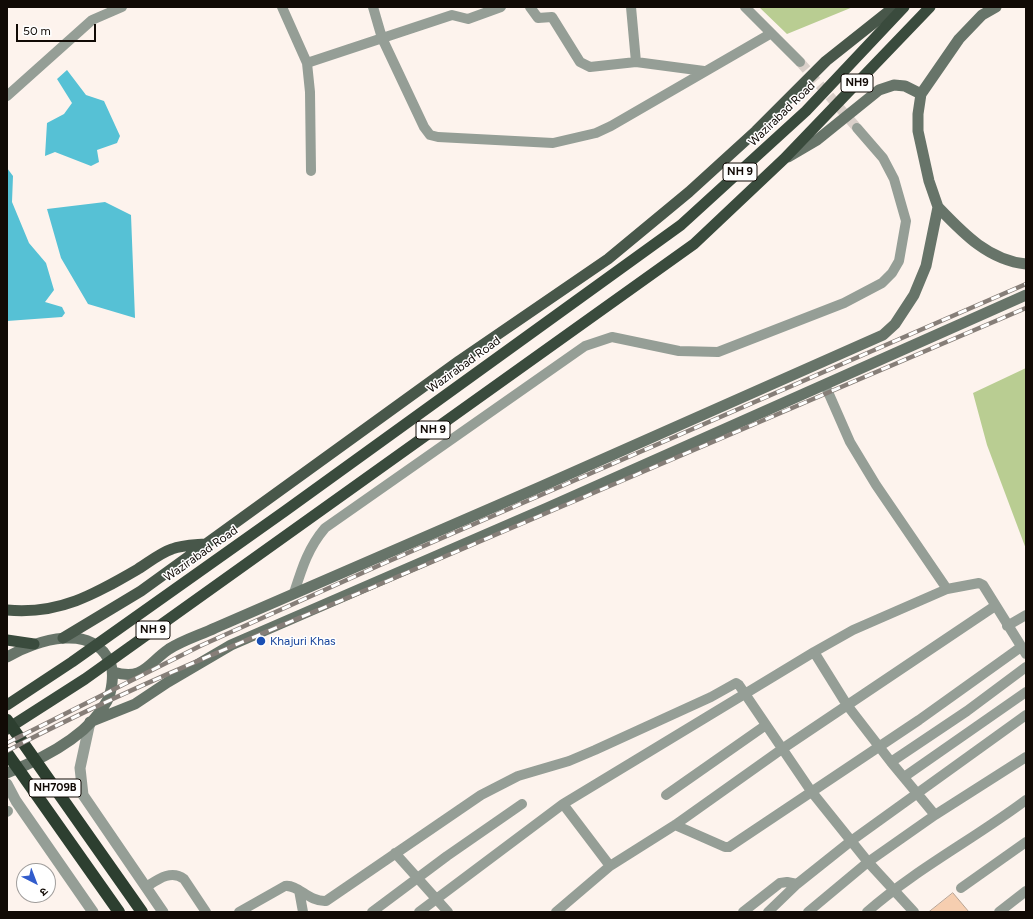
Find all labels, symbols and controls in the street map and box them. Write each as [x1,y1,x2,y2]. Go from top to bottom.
scale bar [18,16,98,42]
text: 50 m [23,24,51,38]
road number: NH9 [841,74,873,92]
street label: Wazirabad Road [746,79,818,149]
road number: NH 9 [723,163,757,181]
street label: Wazirabad Road [425,334,503,396]
road number: NH 9 [416,421,450,439]
street label: Wazirabad Road [161,523,241,585]
road number: NH 9 [136,621,170,639]
place label: Khajuri Khas [270,634,336,648]
marker: Khajuri Khas [255,635,267,647]
road number: NH709B [29,779,81,797]
north arrow [16,863,56,903]
text: उ [37,885,50,899]

